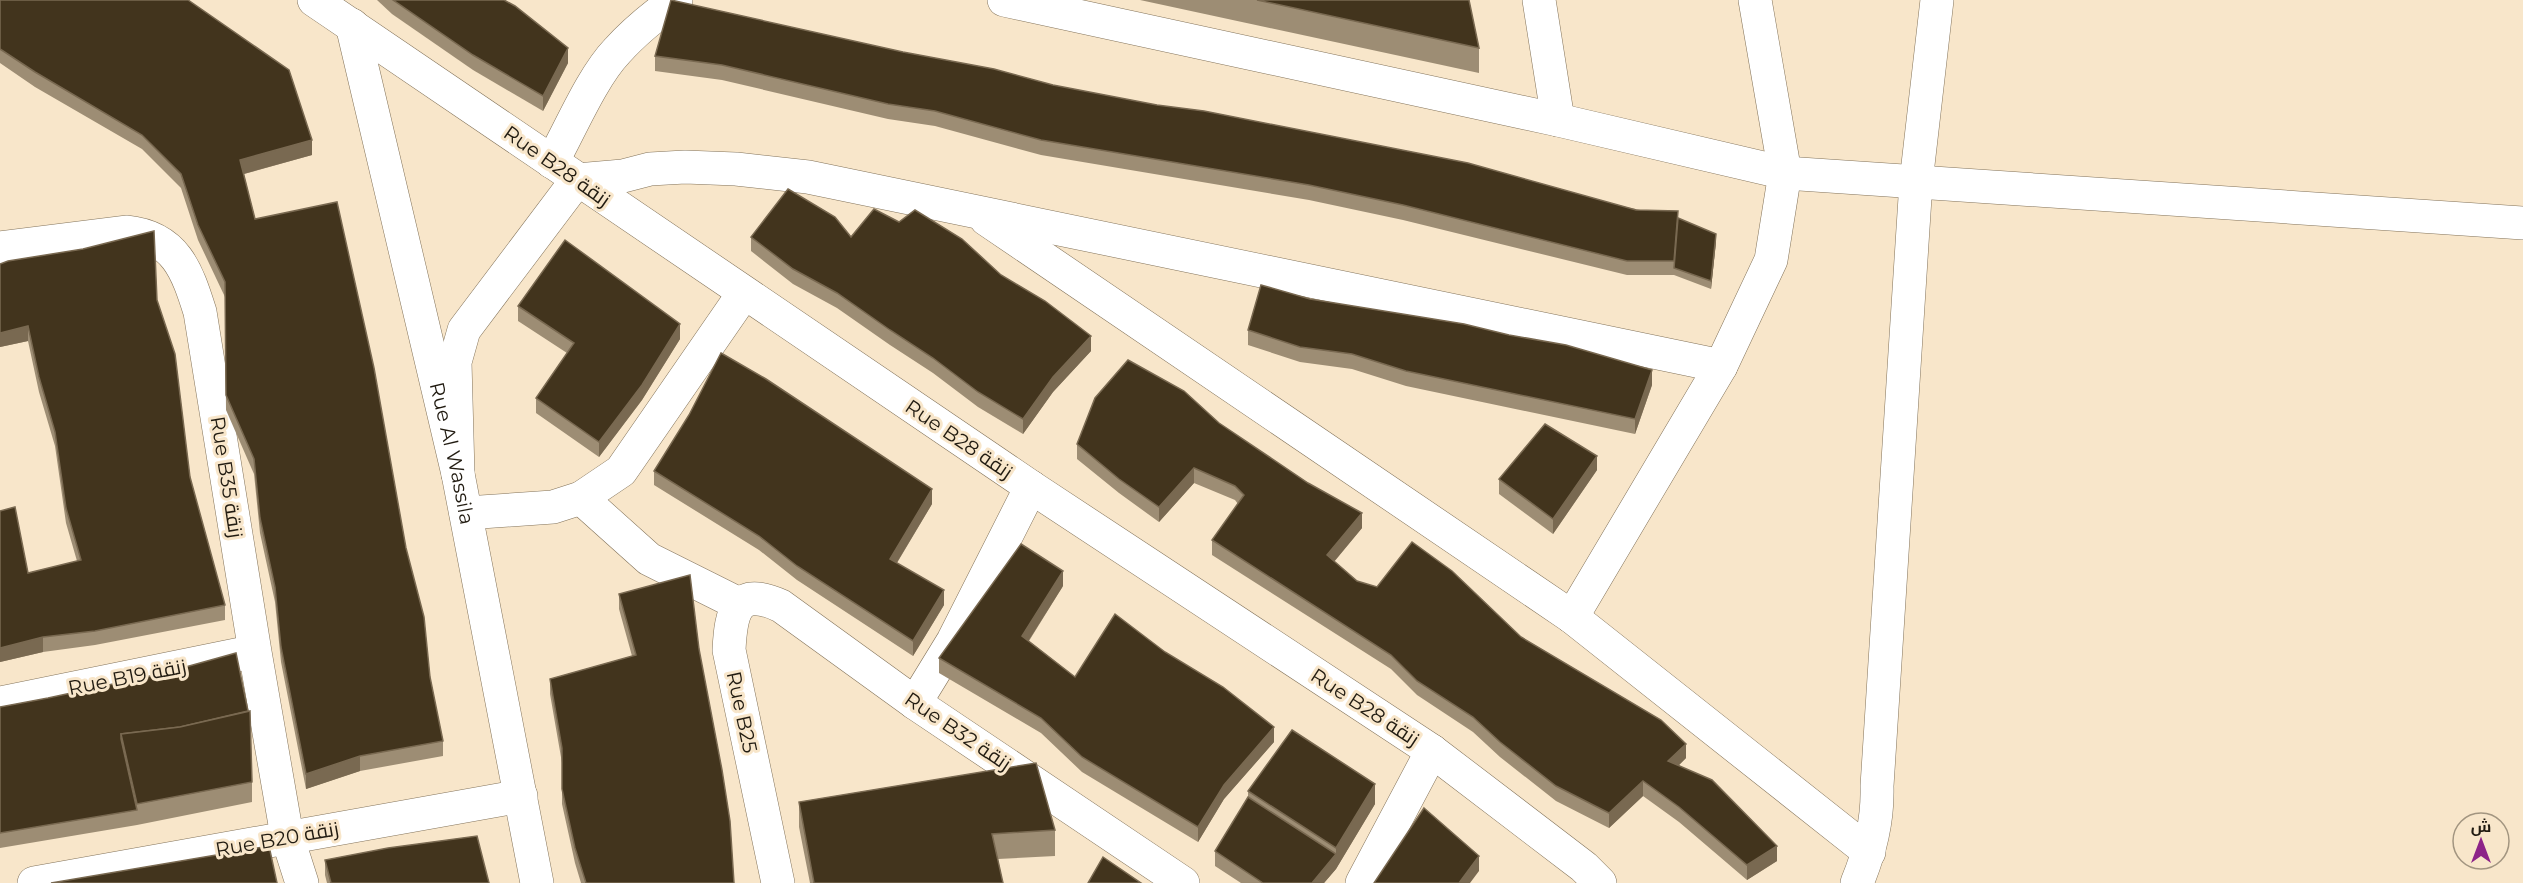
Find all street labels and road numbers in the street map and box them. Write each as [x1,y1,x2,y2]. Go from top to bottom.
street label: Rue B28 زنقة [499,120,615,212]
street label: Rue Al Wassila [425,380,480,527]
street label: Rue B28 زنقة [901,394,1017,484]
street label: Rue B35 زنقة [206,414,248,540]
street label: Rue B19 زنقة [66,654,188,700]
street label: Rue B28 زنقة [1306,663,1424,751]
street label: Rue B25 [722,669,762,755]
street label: Rue B32 زنقة [900,687,1016,775]
street label: Rue B20 زنقة [213,816,341,862]

